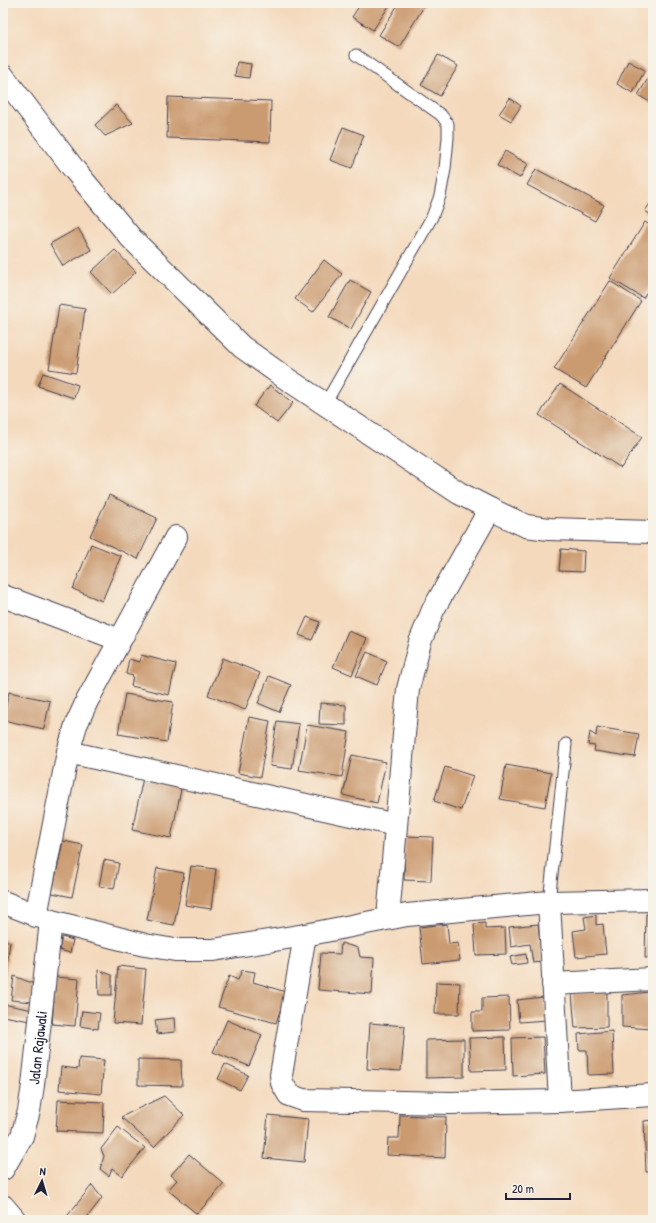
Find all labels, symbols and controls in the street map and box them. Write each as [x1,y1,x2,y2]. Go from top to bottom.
street label: Jalan Rajawali [23,1010,52,1085]
north arrow [22,1161,62,1201]
text: N [39,1164,47,1178]
scale bar [506,1175,570,1201]
text: 20 m [512,1180,534,1197]

